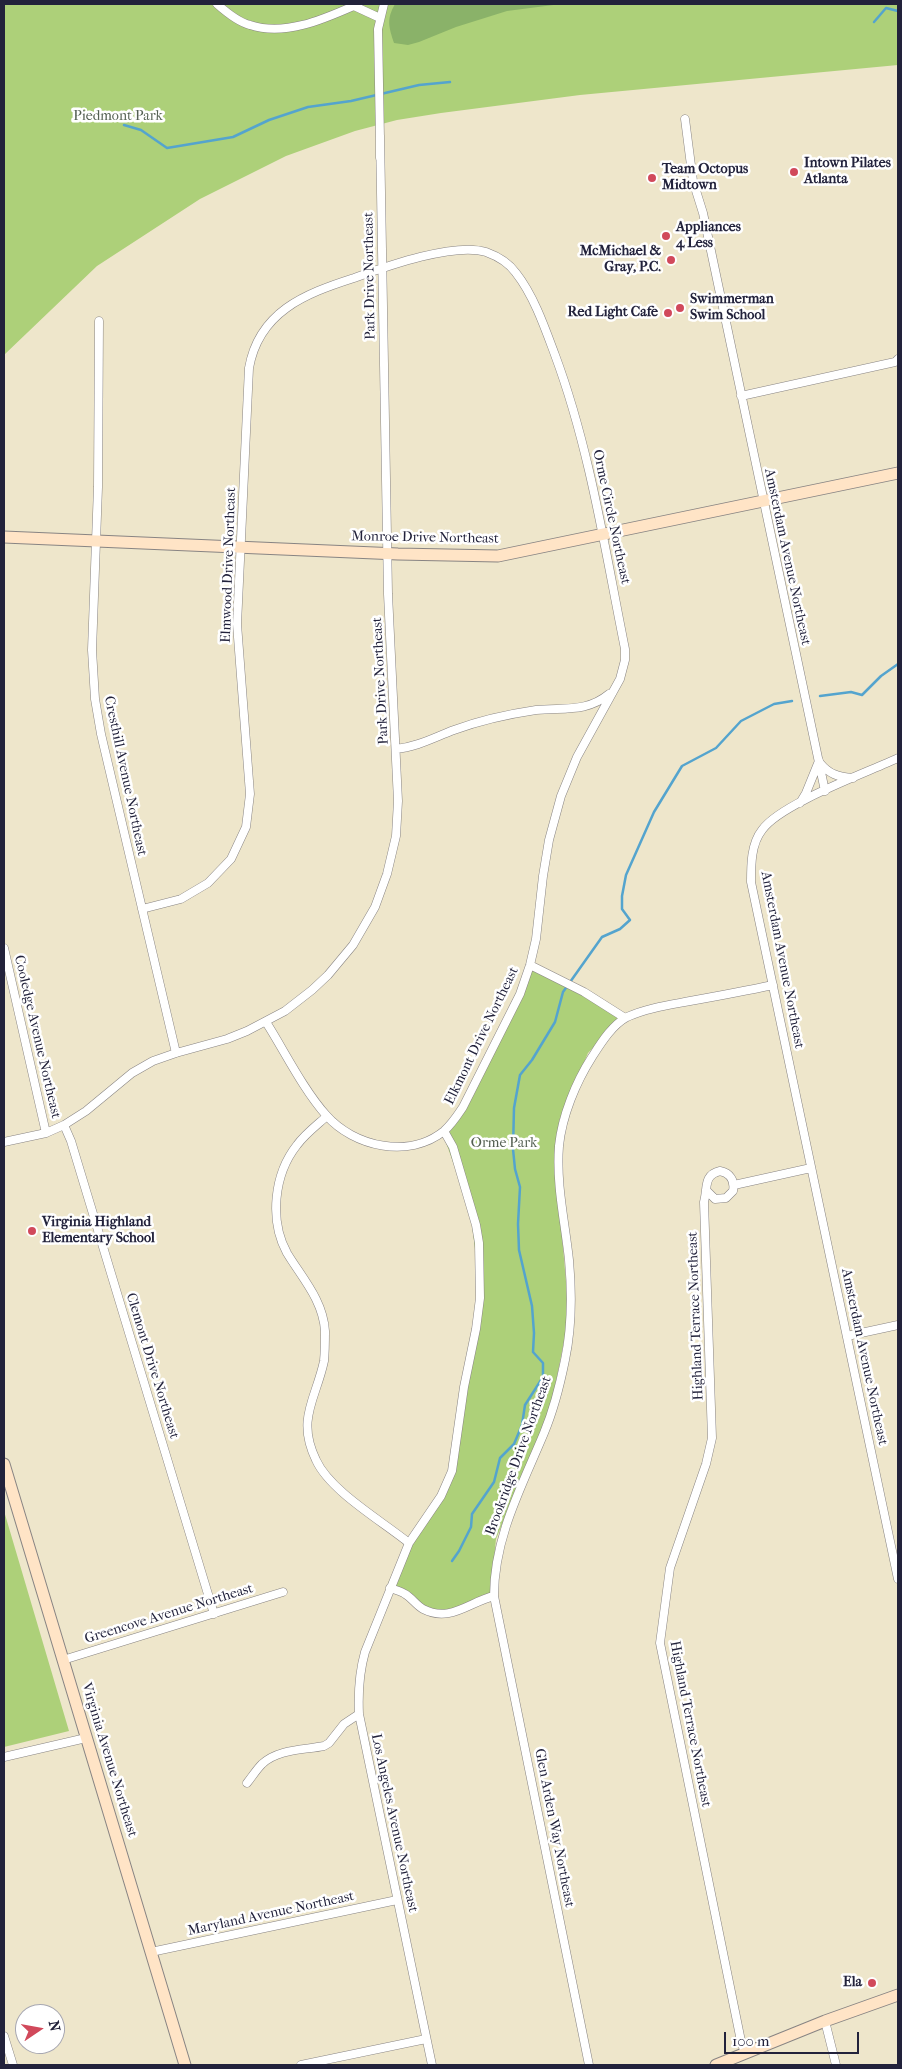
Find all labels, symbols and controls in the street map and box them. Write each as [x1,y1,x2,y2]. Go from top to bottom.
park label: Piedmont Park [73,109,163,125]
place label: Intown Pilates Atlanta [804,156,891,188]
place label: Team Octopus Midtown [662,162,748,194]
marker: Intown Pilates Atlanta [788,166,800,178]
marker: Team Octopus Midtown [646,172,658,184]
street label: Park Drive Northeast [360,212,380,340]
place label: Appliances 4 Less [676,220,741,252]
marker: Appliances 4 Less [660,230,672,242]
place label: McMichael & Gray, P.C. [580,244,661,276]
marker: McMichael & Gray, P.C. [665,254,677,266]
place label: Swimmerman Swim School [690,292,774,324]
marker: Swimmerman Swim School [674,302,686,314]
place label: Red Light Cafe [568,305,658,321]
marker: Red Light Cafe [662,307,674,319]
street label: Orme Circle Northeast [588,448,634,586]
street label: Amsterdam Avenue Northeast [760,467,814,647]
street label: Elmwood Drive Northeast [218,487,240,643]
street label: Monroe Drive Northeast [351,528,499,548]
street label: Park Drive Northeast [369,617,393,745]
street label: Cresthill Avenue Northeast [100,695,150,857]
street label: Amsterdam Avenue Northeast [757,870,807,1050]
street label: Cooledge Avenue Northeast [10,954,64,1120]
street label: Elkmont Drive Northeast [441,964,523,1108]
park label: Orme Park [471,1136,537,1152]
place label: Virginia Highland Elementary School [42,1215,155,1248]
marker: Virginia Highland Elementary School [26,1225,38,1237]
street label: Highland Terrace Northeast [685,1231,707,1401]
street label: Amsterdam Avenue Northeast [837,1267,891,1447]
street label: Clemont Drive Northeast [122,1291,182,1441]
street label: Brookridge Drive Northeast [482,1374,556,1538]
street label: Greencove Avenue Northeast [83,1580,255,1648]
street label: Highland Terrace Northeast [666,1639,714,1809]
street label: Virginia Avenue Northeast [78,1681,140,1839]
street label: Los Angeles Avenue Northeast [367,1732,421,1914]
street label: Glen Arden Way Northeast [530,1747,578,1909]
street label: Maryland Avenue Northeast [186,1888,356,1940]
place label: Ela [843,1975,862,1991]
marker: Ela [866,1977,878,1989]
north arrow [15,2004,65,2054]
text: N [45,2019,64,2033]
scale bar [727,2022,862,2054]
text: 100 m [732,2032,770,2050]

